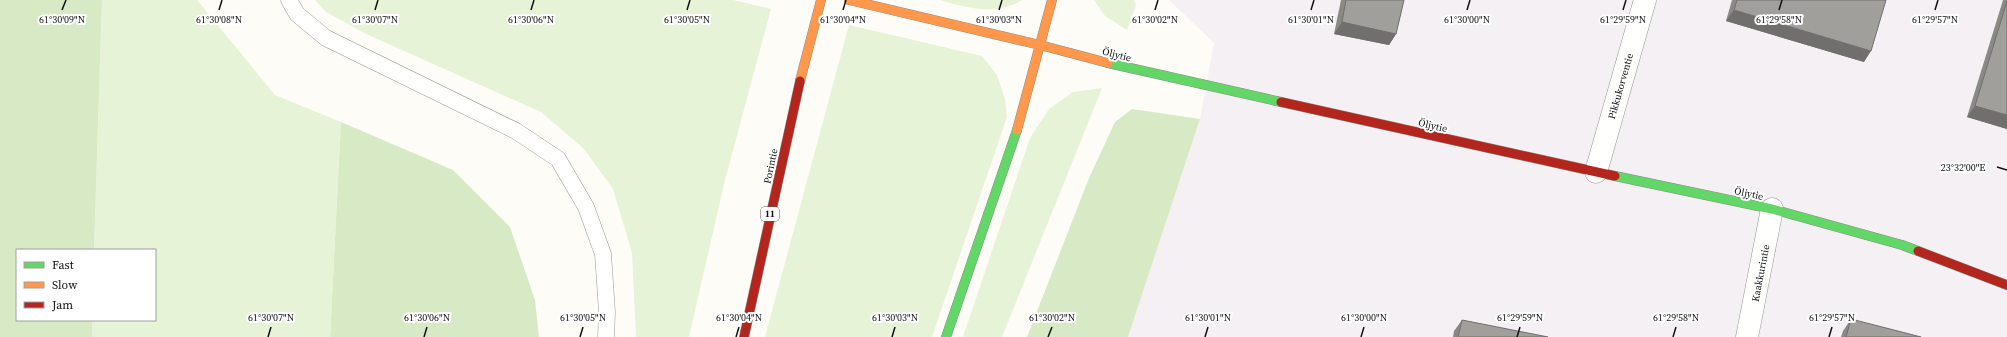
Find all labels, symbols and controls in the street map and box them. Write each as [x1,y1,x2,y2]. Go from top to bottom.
text: 61°30'09"N [39,13,85,26]
text: 61°30'08"N [196,13,242,26]
text: 61°30'07"N [352,13,398,26]
text: 61°30'06"N [508,13,554,26]
text: 61°30'05"N [664,13,710,26]
text: 61°30'04"N [820,13,866,26]
text: 61°30'03"N [976,13,1022,26]
text: 61°30'02"N [1132,13,1178,26]
text: 61°30'01"N [1288,13,1334,26]
text: 61°30'00"N [1444,13,1490,26]
text: 61°29'59"N [1600,13,1646,26]
text: 61°29'58"N [1756,13,1802,26]
text: 61°29'57"N [1912,13,1958,26]
street label: Öljytie [1101,45,1133,64]
street label: Pikkukorventie [1605,52,1636,121]
street label: Öljytie [1417,116,1449,135]
street label: Porintie [760,147,781,185]
text: 23°32'00"E [1941,161,1985,174]
street label: Öljytie [1733,184,1765,203]
road number: 11 [761,207,779,221]
street label: Kaakkurintie [1749,243,1772,303]
legend [16,249,156,321]
text: Fast [52,257,74,273]
text: Slow [52,277,78,293]
text: Jam [51,297,73,313]
text: 61°30'07"N [248,311,294,324]
text: 61°30'06"N [404,311,450,324]
text: 61°30'05"N [560,311,606,324]
text: 61°30'04"N [716,311,762,324]
text: 61°30'03"N [872,311,918,324]
text: 61°30'02"N [1029,311,1075,324]
text: 61°30'01"N [1185,311,1231,324]
text: 61°30'00"N [1341,311,1387,324]
text: 61°29'59"N [1497,311,1543,324]
text: 61°29'58"N [1653,311,1699,324]
text: 61°29'57"N [1809,311,1855,324]

